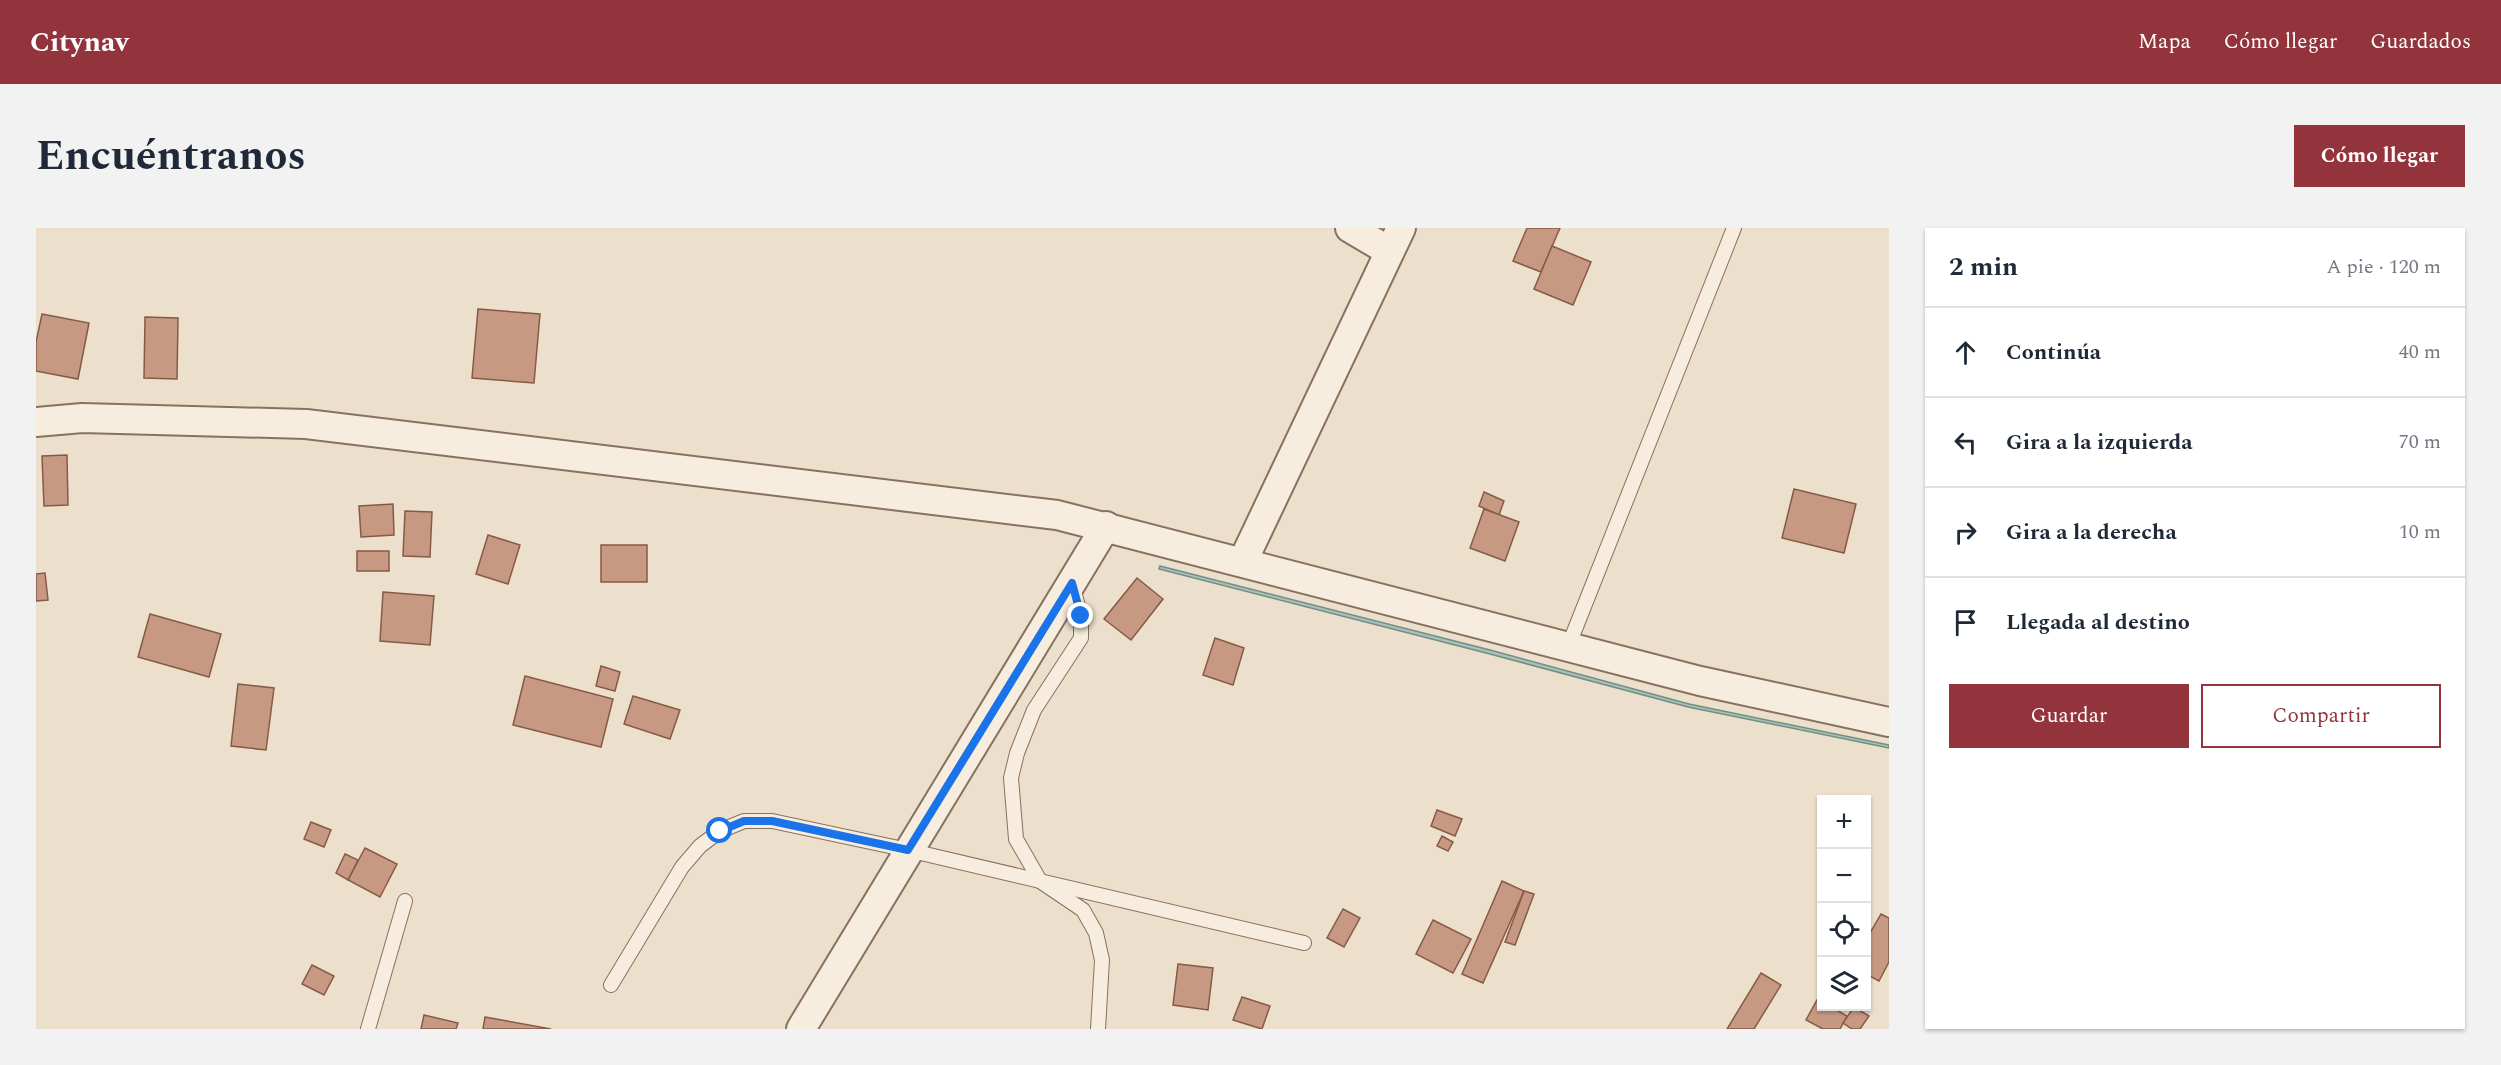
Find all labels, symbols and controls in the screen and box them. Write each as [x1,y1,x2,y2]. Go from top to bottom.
text: Citynav [30,21,129,64]
text: Mapa [2138,26,2191,58]
text: Cómo llegar [2224,26,2337,58]
text: Guardados [2370,26,2471,58]
text: Encuéntranos [36,125,306,188]
button: Cómo llegar [2294,125,2465,187]
text: 2 min [1949,247,2018,287]
text: A pie · 120 m [2327,252,2441,282]
icon: ahead [1949,336,1982,369]
text: Continúa [2006,336,2101,369]
text: 40 m [2399,337,2441,367]
icon: left [1949,426,1982,459]
text: Gira a la izquierda [2006,426,2193,459]
text: 70 m [2399,427,2441,457]
icon: right [1949,516,1982,549]
text: Gira a la derecha [2006,516,2177,549]
text: 10 m [2399,517,2441,547]
route end [1067,602,1093,628]
icon: arrive [1949,606,1982,639]
text: Llegada al destino [2006,606,2190,639]
button: Guardar [1949,684,2189,748]
button: Compartir [2201,684,2441,748]
map controls [1817,795,1871,1011]
button: + [1817,795,1871,849]
route start [706,817,732,843]
button: − [1817,849,1871,903]
button: locate [1817,903,1871,957]
button: layers [1817,957,1871,1011]

